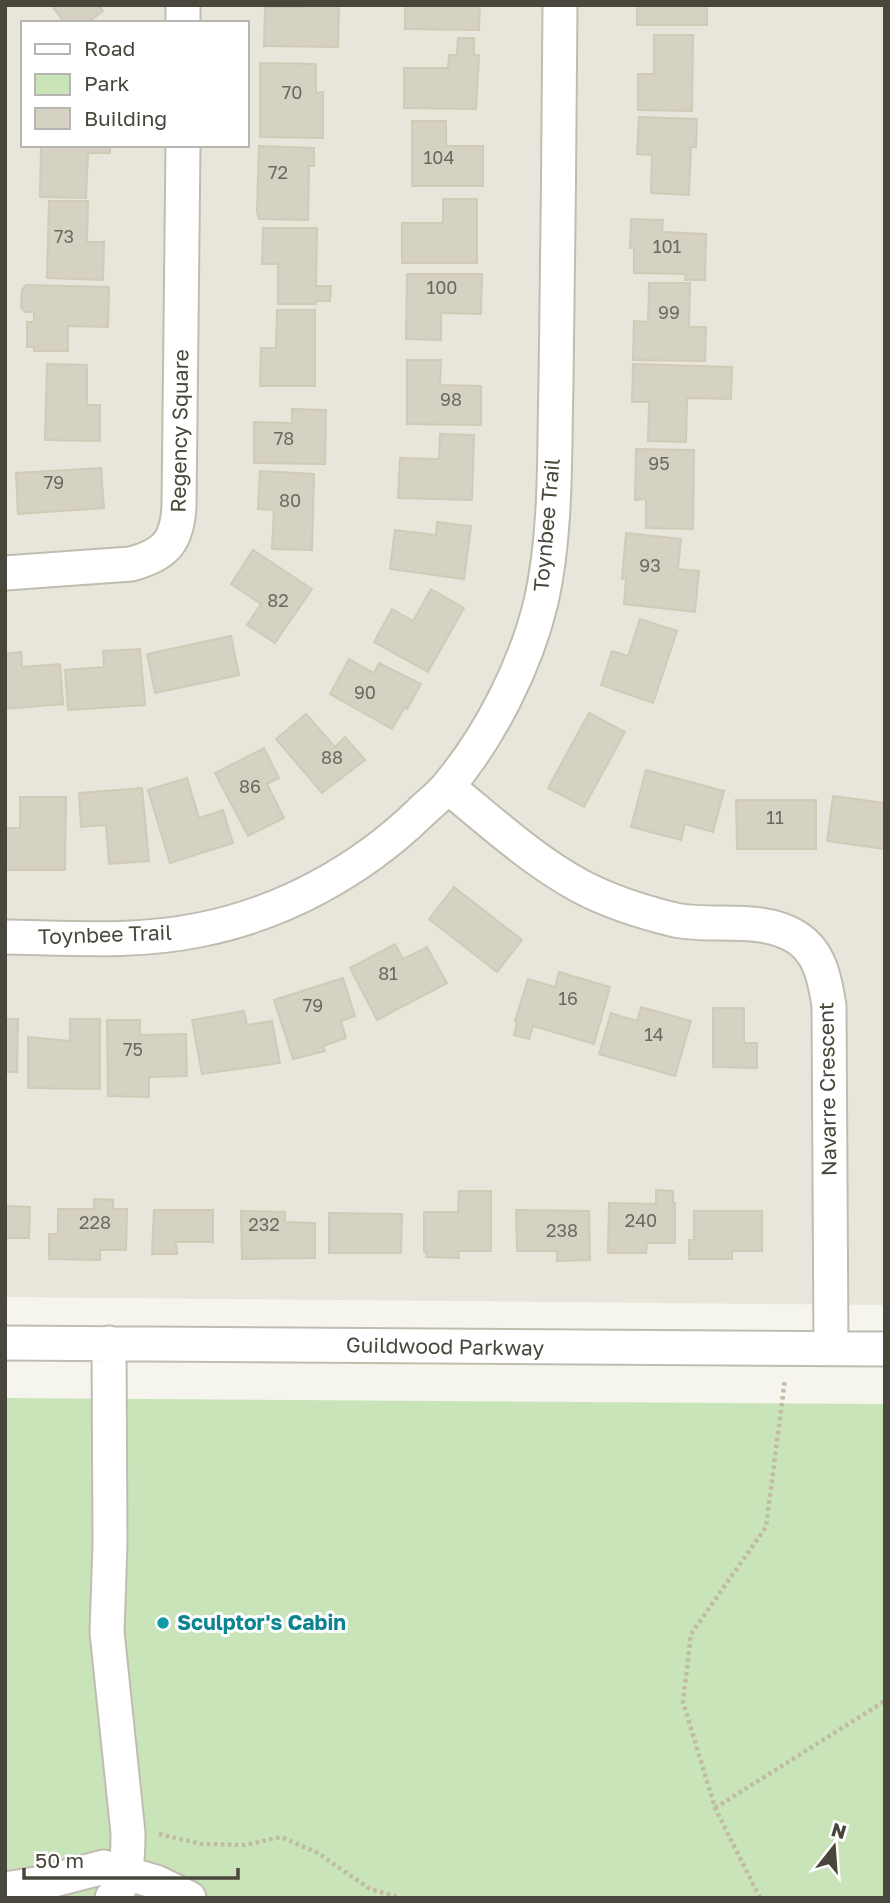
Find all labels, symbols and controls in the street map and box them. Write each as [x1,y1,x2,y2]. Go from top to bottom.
legend [21,21,248,147]
text: Road [84,35,135,61]
text: Park [84,70,130,96]
house number: 70 [282,81,302,103]
text: Building [84,105,167,131]
house number: 104 [424,146,454,168]
house number: 72 [268,161,288,183]
house number: 73 [54,225,74,247]
house number: 101 [653,235,682,257]
house number: 100 [426,276,458,298]
house number: 99 [658,301,680,323]
street label: Regency Square [165,349,193,513]
house number: 98 [440,388,462,410]
house number: 78 [274,427,294,449]
house number: 95 [648,452,670,474]
street label: Toynbee Trail [527,457,565,593]
house number: 79 [44,471,64,493]
house number: 80 [279,489,301,511]
house number: 93 [639,554,661,576]
house number: 82 [267,589,289,611]
house number: 90 [354,681,376,703]
house number: 88 [321,746,343,768]
house number: 86 [239,775,261,797]
house number: 11 [766,806,784,828]
street label: Toynbee Trail [38,919,172,949]
house number: 81 [378,962,398,984]
house number: 16 [558,987,578,1009]
house number: 79 [303,994,323,1016]
street label: Navarre Crescent [812,1002,842,1176]
house number: 14 [644,1023,664,1045]
house number: 75 [123,1038,143,1060]
house number: 240 [625,1209,657,1231]
house number: 228 [79,1211,111,1233]
house number: 232 [248,1213,280,1235]
house number: 238 [546,1219,578,1241]
street label: Guildwood Parkway [346,1331,545,1361]
place label: Sculptor's Cabin [177,1609,346,1635]
marker: Sculptor's Cabin [155,1615,171,1631]
north arrow [799,1812,869,1882]
text: N [829,1817,849,1843]
scale bar [24,1836,238,1880]
text: 50 m [35,1847,84,1873]

